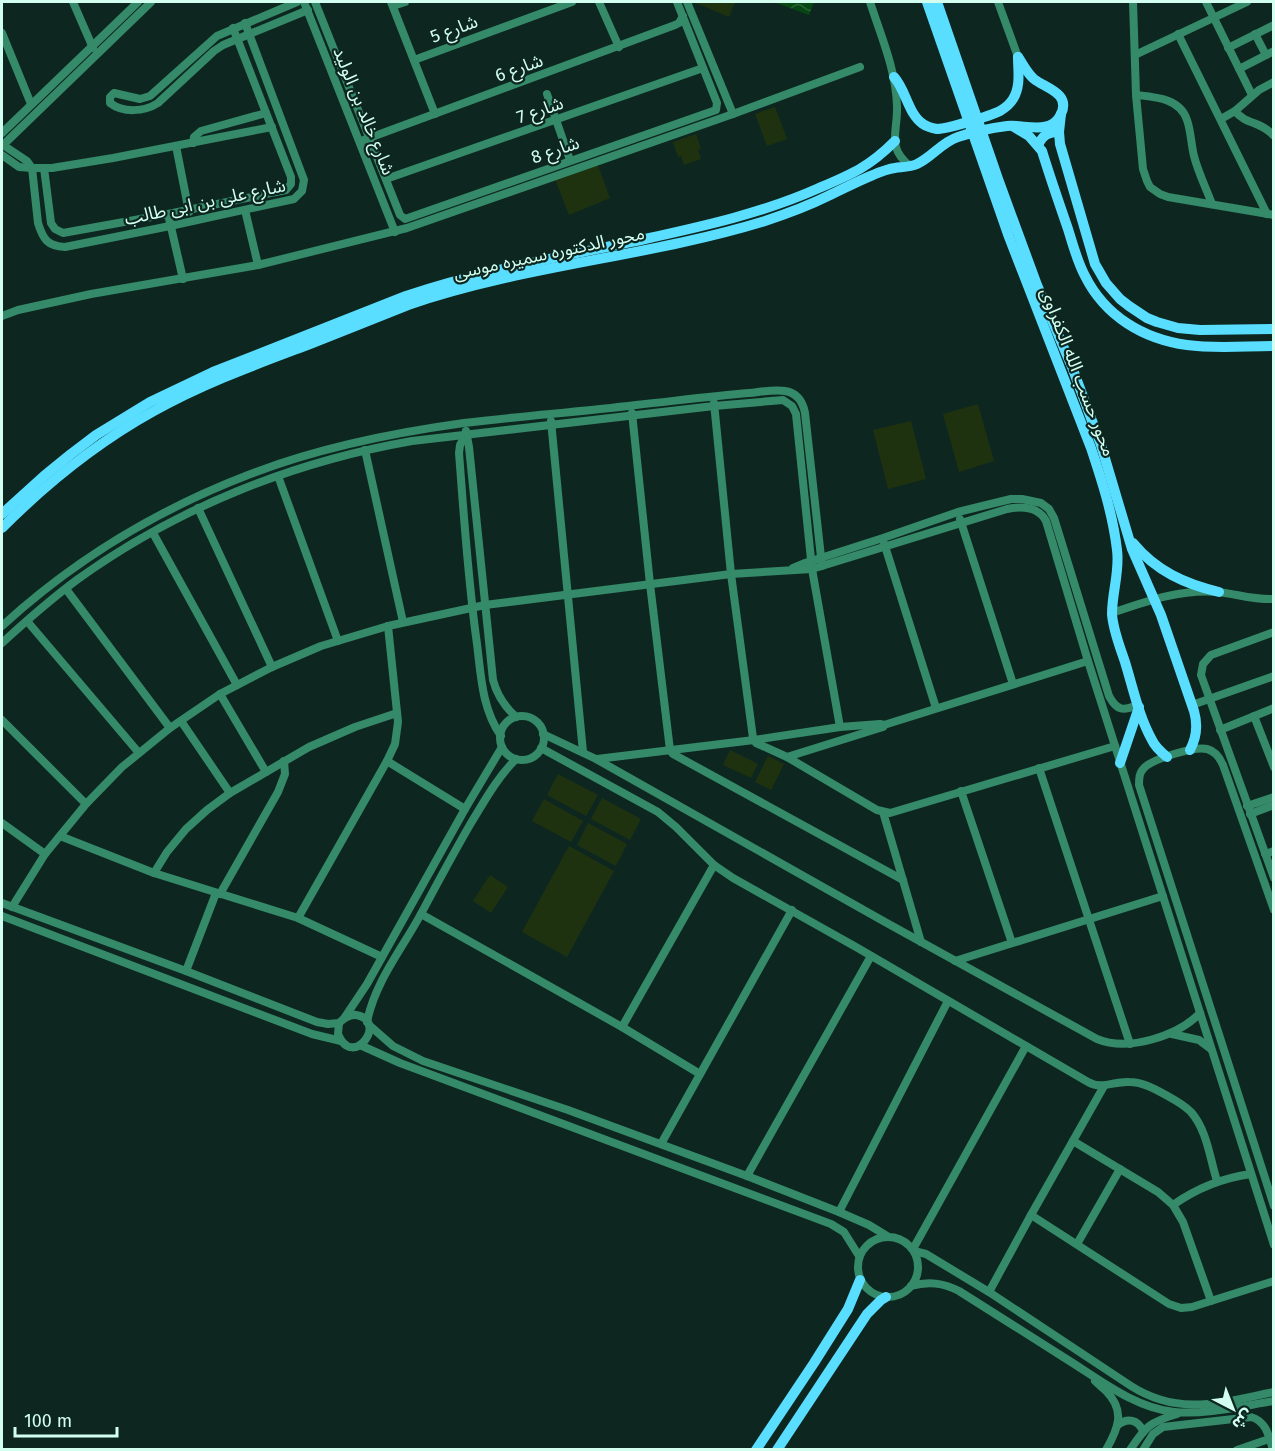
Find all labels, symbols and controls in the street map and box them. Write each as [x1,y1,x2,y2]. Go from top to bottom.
street label: شارع 5 [427,10,482,51]
street label: شارع خالد بن الوليد [326,44,400,179]
street label: شارع 6 [492,49,547,90]
street label: شارع 7 [514,92,567,131]
street label: شارع 8 [528,131,583,171]
street label: شارع على بن ابى طالب [123,174,288,233]
street label: محور الدكتوره سميره موسى [451,222,647,284]
street label: محور حسب الله الكفراوى [1036,285,1120,459]
north arrow [1203,1379,1263,1439]
scale bar [15,1400,117,1438]
text: ش [1228,1405,1257,1434]
text: 100 m [24,1410,72,1432]

